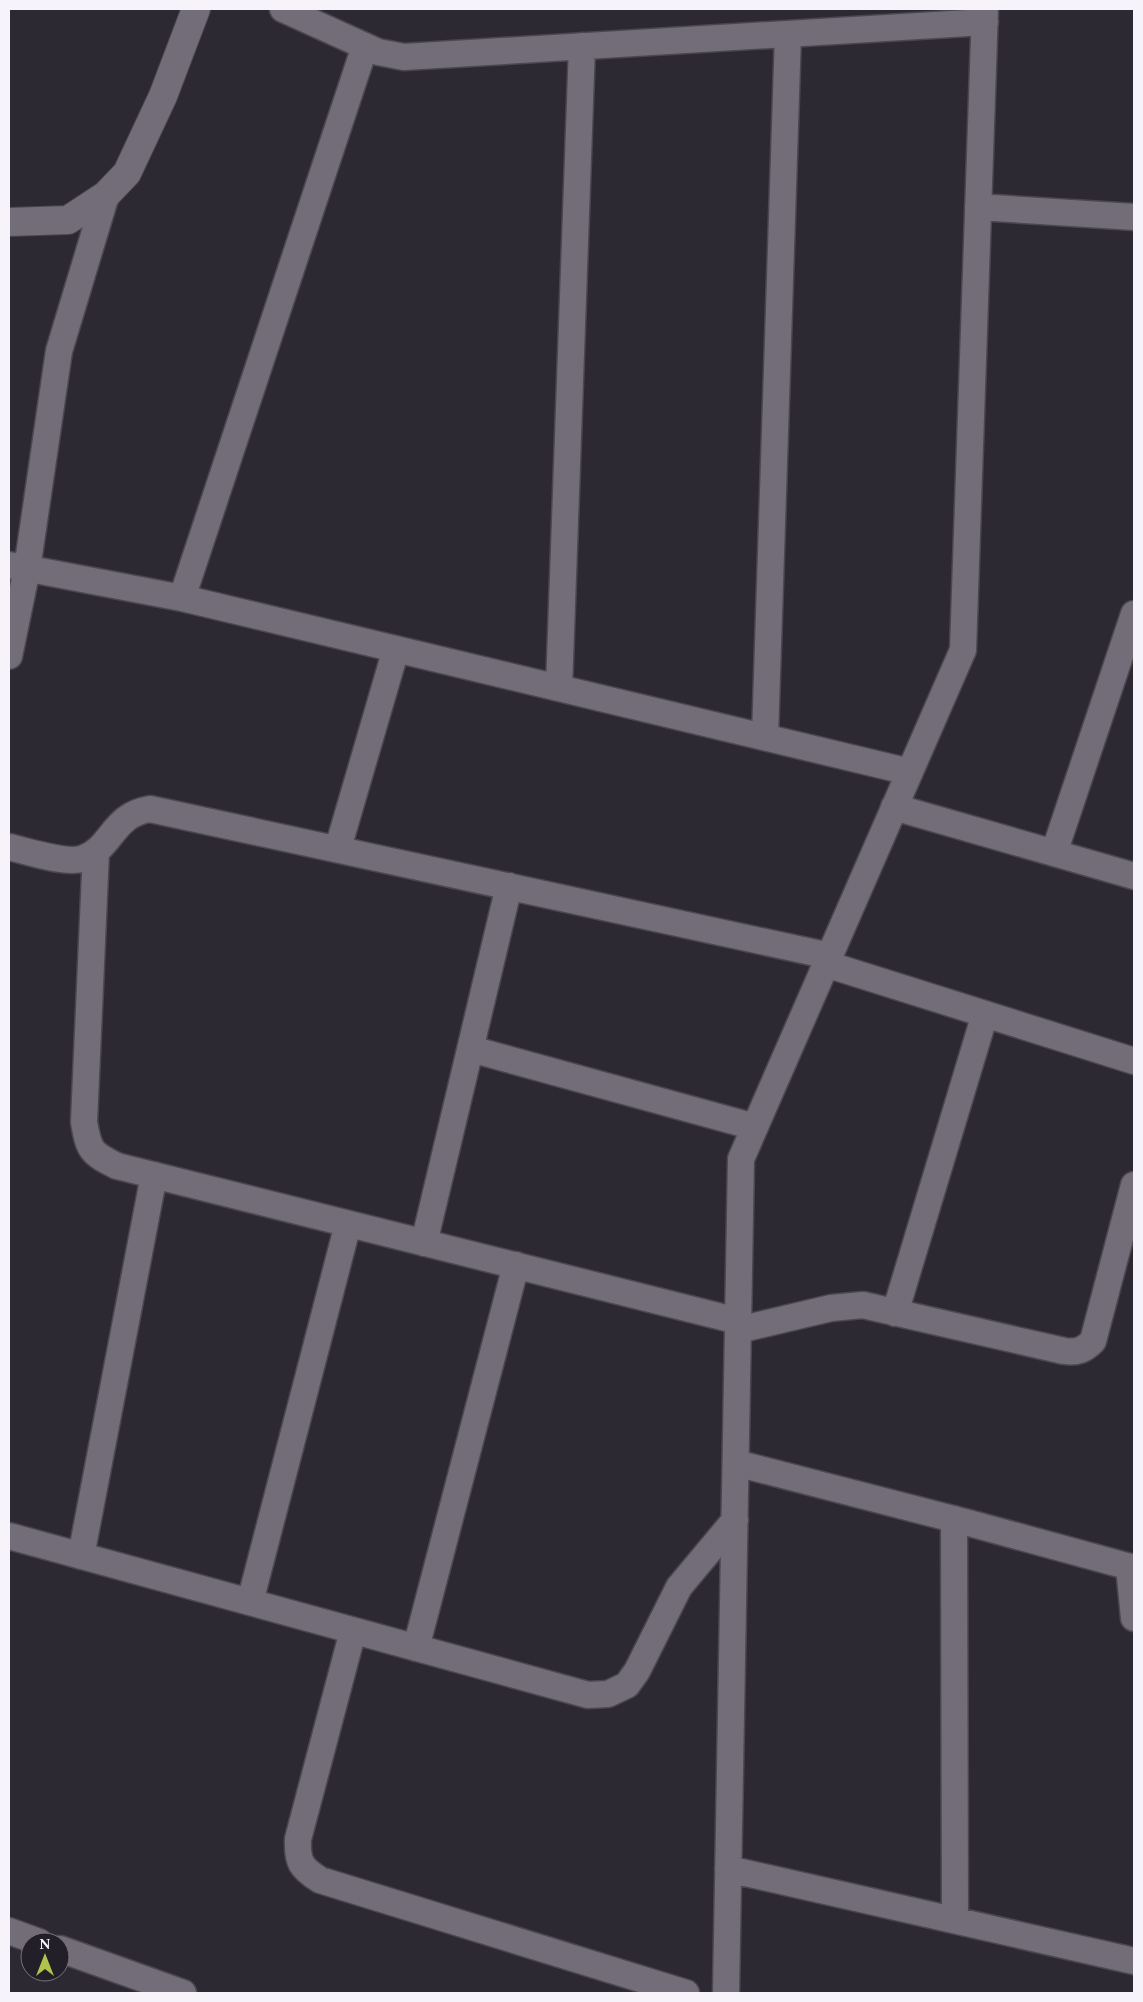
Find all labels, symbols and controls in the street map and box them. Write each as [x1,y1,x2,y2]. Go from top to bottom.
north arrow [20,1932,70,1982]
text: N [39,1934,51,1955]

